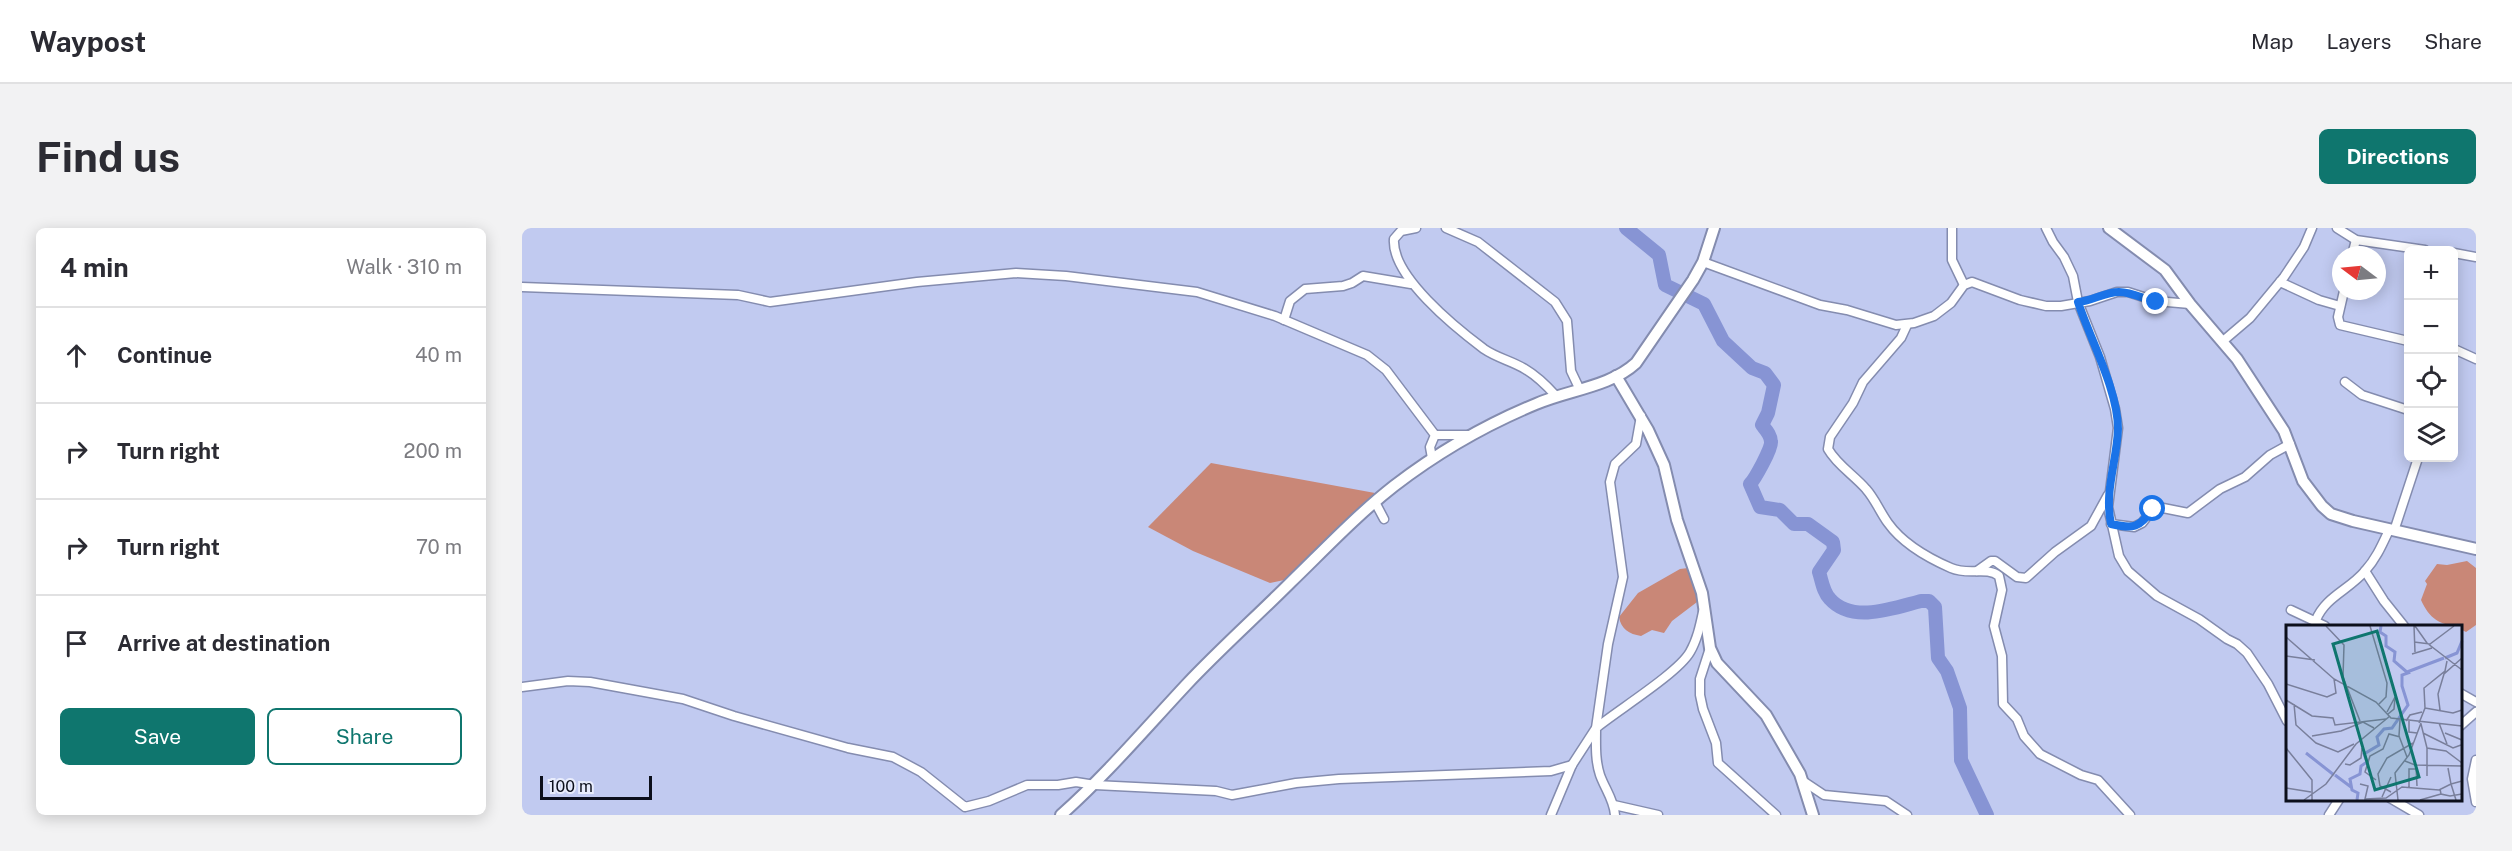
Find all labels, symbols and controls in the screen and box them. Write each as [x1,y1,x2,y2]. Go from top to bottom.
text: Waypost [30,25,146,58]
text: Map [2251,29,2294,54]
text: Layers [2327,29,2391,54]
text: Share [2424,29,2482,54]
button: Directions [2319,129,2476,184]
text: Find us [36,132,180,181]
north arrow [2332,246,2386,300]
map controls [2404,246,2458,462]
button: + [2404,246,2458,300]
text: 4 min [60,252,129,283]
text: Walk · 310 m [346,255,462,279]
route end [2142,288,2168,314]
button: − [2404,300,2458,354]
icon: ahead [60,339,93,372]
text: Continue [117,342,212,368]
text: 40 m [415,343,462,367]
button: locate [2404,354,2458,408]
button: layers [2404,408,2458,462]
icon: right [60,435,93,468]
text: Turn right [117,438,220,464]
text: 200 m [404,439,462,463]
route start [2139,495,2165,521]
icon: right [60,531,93,564]
text: Turn right [117,534,220,560]
text: 70 m [416,535,462,559]
inset map [2286,625,2461,800]
icon: arrive [60,627,93,660]
text: Arrive at destination [117,630,330,656]
button: Save [60,708,255,765]
button: Share [267,708,462,765]
scale bar [540,773,652,800]
text: 100 m [549,777,593,796]

